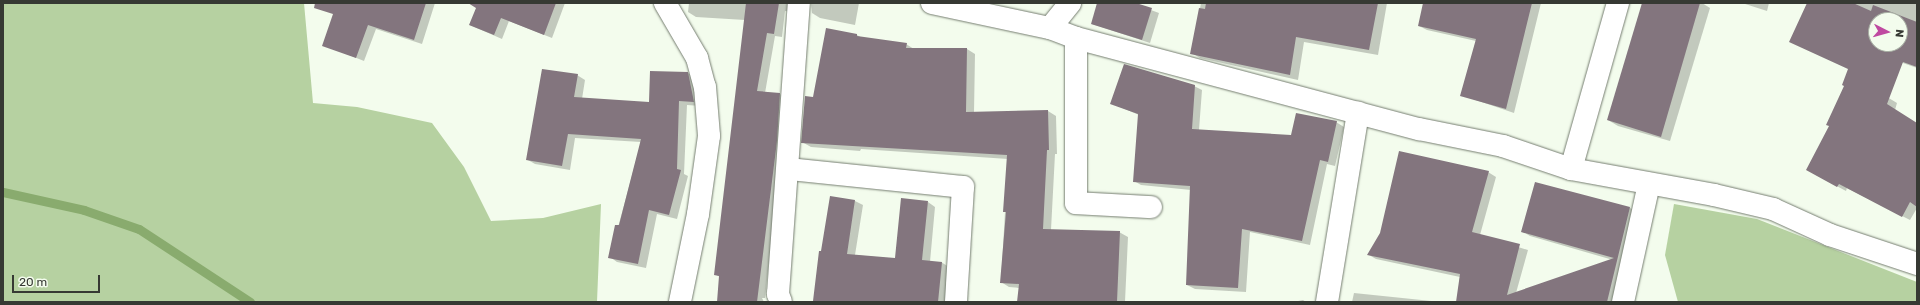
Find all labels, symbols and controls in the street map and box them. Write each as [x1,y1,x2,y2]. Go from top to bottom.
north arrow [1868,12,1908,52]
text: N [1893,29,1906,38]
scale bar [14,267,102,293]
text: 20 m [19,275,47,289]

